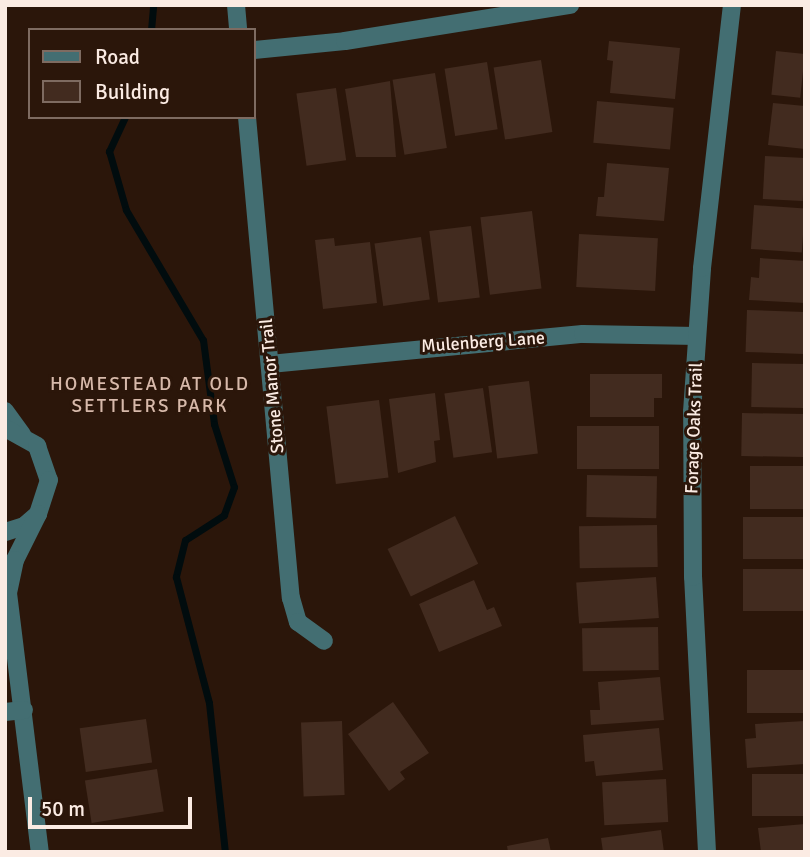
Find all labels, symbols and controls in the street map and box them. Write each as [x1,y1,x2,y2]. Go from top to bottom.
legend [28,28,256,119]
text: Road [95,44,140,70]
text: Building [95,79,170,105]
street label: Stone Manor Trail [255,318,289,454]
street label: Mulenberg Lane [420,327,546,357]
street label: Forage Oaks Trail [681,362,707,494]
district label: HOMESTEAD AT OLD SETTLERS PARK [52,374,248,418]
scale bar [32,784,196,828]
text: 50 m [41,796,85,822]

